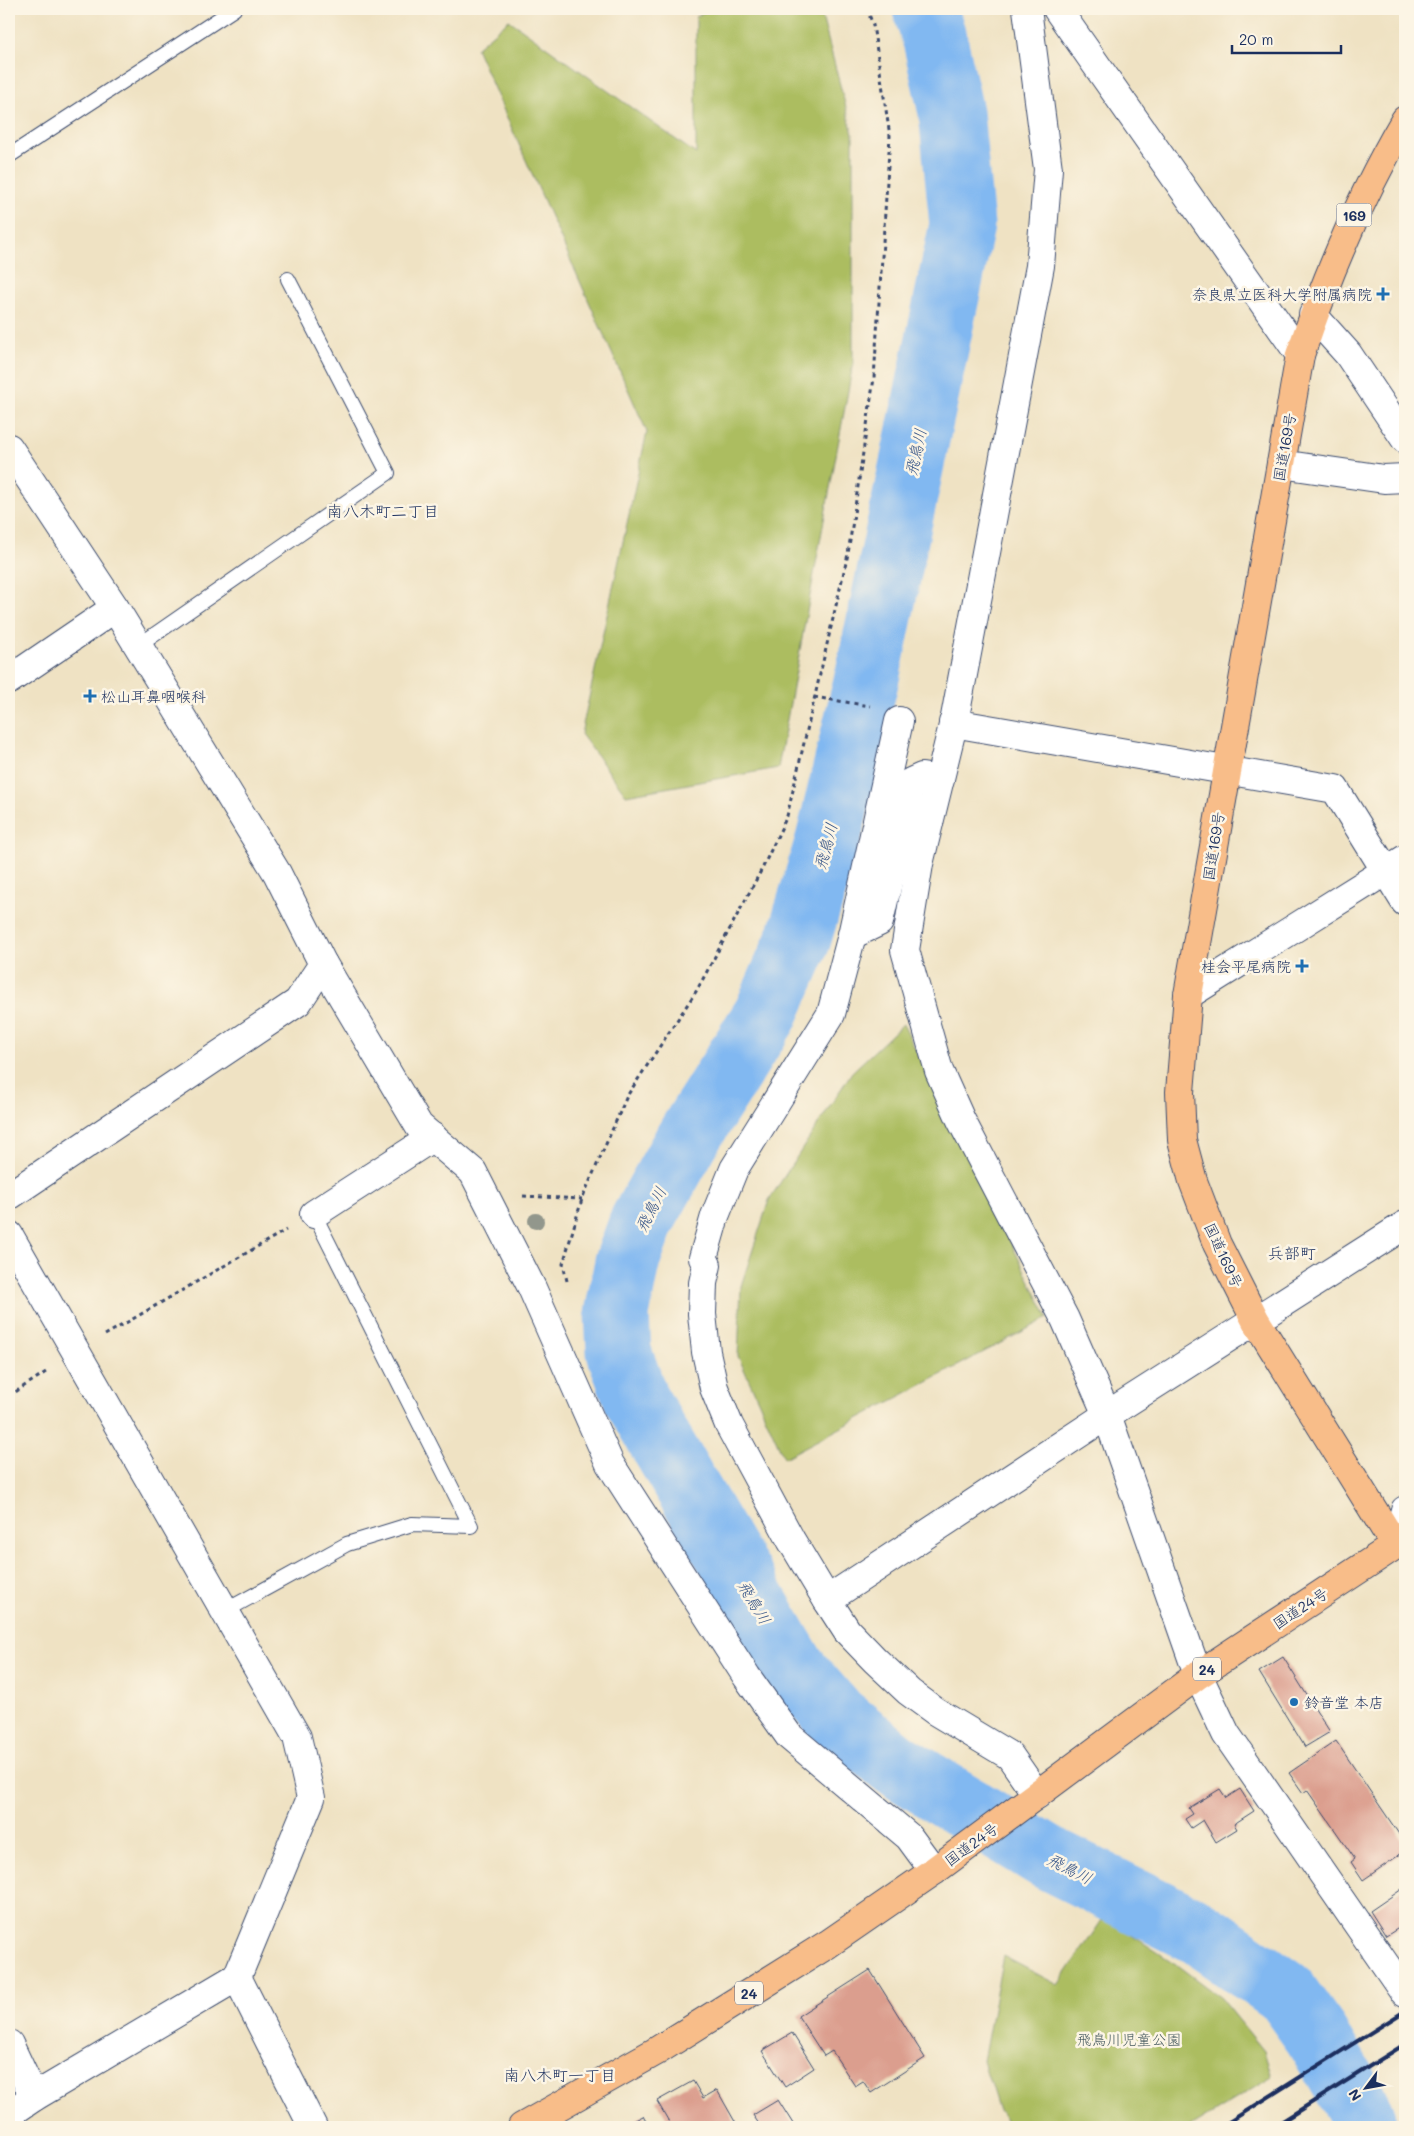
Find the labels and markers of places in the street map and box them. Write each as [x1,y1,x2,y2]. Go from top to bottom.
place label: 奈良県立医科大学附属病院 [1192,284,1372,304]
marker: 奈良県立医科大学附属病院 [1376,287,1390,301]
place label: 松山耳鼻咽喉科 [101,686,206,706]
marker: 松山耳鼻咽喉科 [83,689,97,703]
place label: 桂会平尾病院 [1201,956,1291,976]
marker: 桂会平尾病院 [1295,959,1309,973]
place label: 鈴音堂 本店 [1304,1692,1384,1712]
marker: 鈴音堂 本店 [1288,1696,1300,1708]

